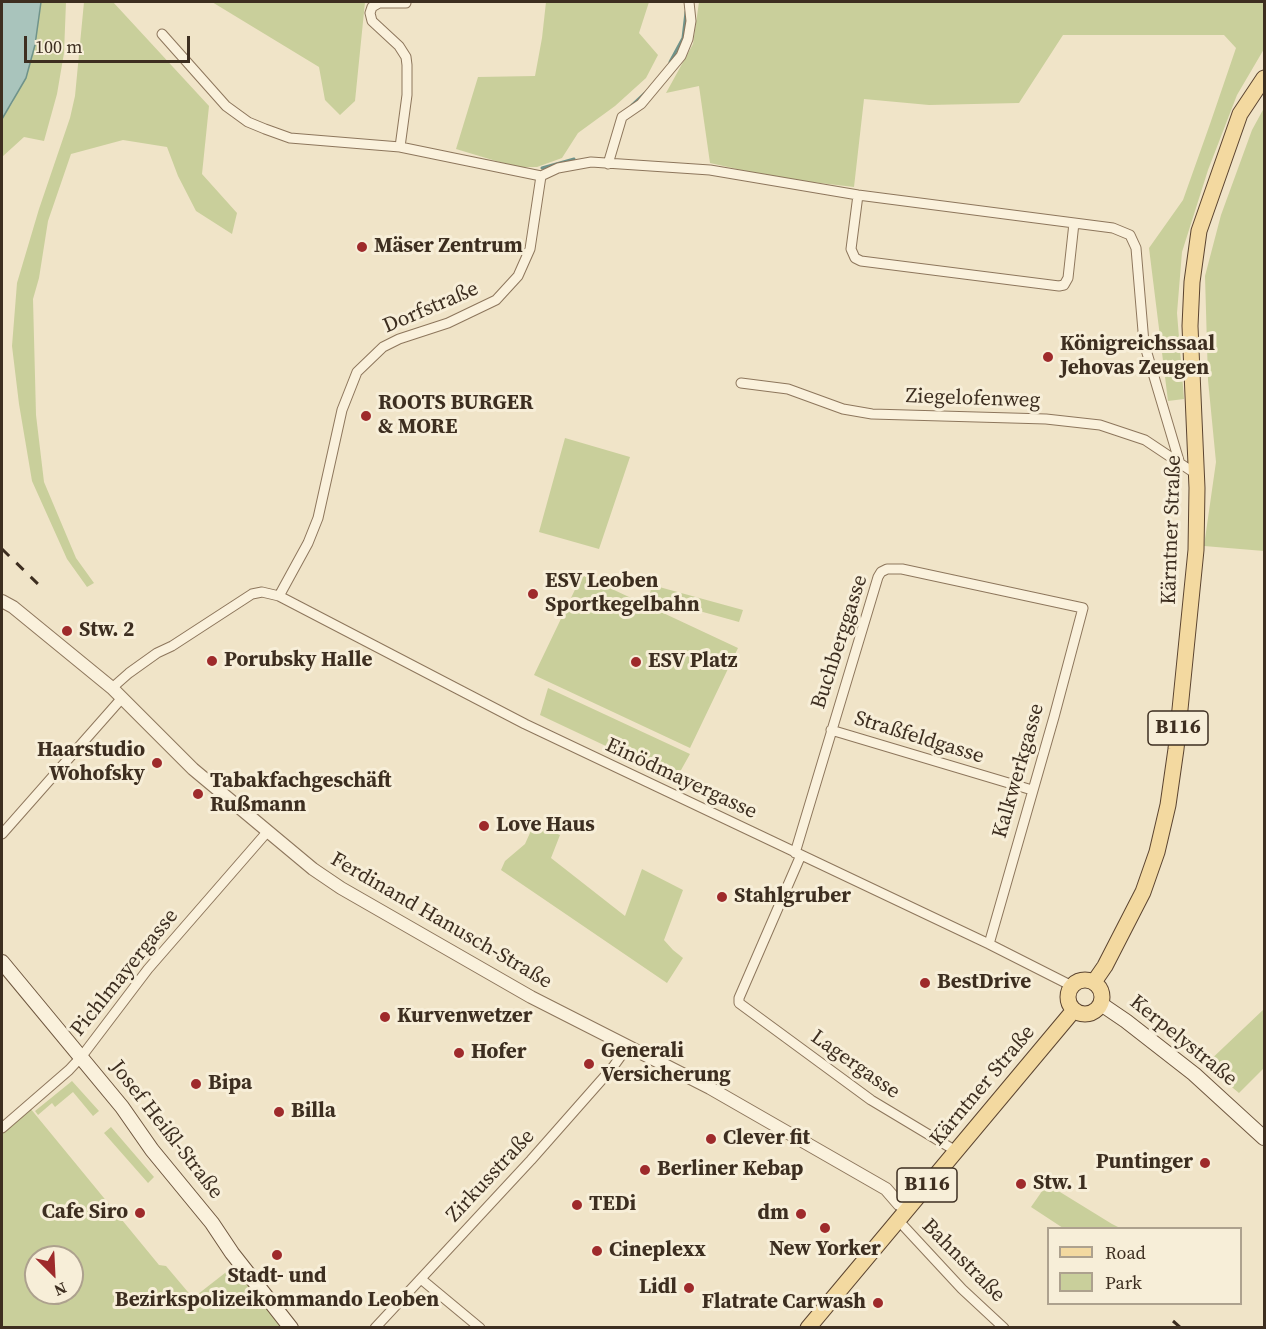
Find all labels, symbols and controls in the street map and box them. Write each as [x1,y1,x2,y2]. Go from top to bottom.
scale bar [27,24,194,62]
text: 100 m [35,34,82,59]
place label: Mäser Zentrum [374,234,523,260]
marker: Mäser Zentrum [355,240,369,254]
street label: Dorfstraße [380,277,482,339]
place label: Königreichssaal Jehovas Zeugen [1060,332,1215,382]
marker: Königreichssaal Jehovas Zeugen [1041,350,1055,364]
street label: Ziegelofenweg [905,384,1041,414]
place label: ROOTS BURGER & MORE [378,391,533,441]
marker: ROOTS BURGER & MORE [359,409,373,423]
street label: Kärntner Straße [1157,455,1187,605]
place label: ESV Leoben Sportkegelbahn [545,569,700,619]
street label: Buchberggasse [806,572,874,712]
marker: ESV Leoben Sportkegelbahn [526,587,540,601]
place label: Stw. 2 [79,618,134,644]
marker: Stw. 2 [60,624,74,638]
place label: Porubsky Halle [224,648,372,674]
place label: ESV Platz [648,649,737,675]
marker: Porubsky Halle [205,654,219,668]
marker: ESV Platz [629,655,643,669]
street label: Kalkwerkgasse [988,701,1050,841]
street label: Straßfeldgasse [851,706,987,770]
road number: B116 [1148,711,1208,745]
street label: Einödmayergasse [601,733,761,825]
place label: Haarstudio Wohofsky [37,738,145,788]
marker: Haarstudio Wohofsky [150,756,164,770]
place label: Tabakfachgeschäft Rußmann [210,769,392,819]
marker: Tabakfachgeschäft Rußmann [191,787,205,801]
place label: Love Haus [496,813,595,839]
marker: Love Haus [477,819,491,833]
street label: Ferdinand Hanusch-Straße [326,847,556,995]
place label: Stahlgruber [734,884,851,910]
marker: Stahlgruber [715,890,729,904]
street label: Pichlmayergasse [66,904,184,1042]
place label: BestDrive [937,970,1031,996]
marker: BestDrive [918,976,932,990]
street label: Kerpelystraße [1124,990,1242,1092]
place label: Kurvenwetzer [397,1004,533,1030]
marker: Kurvenwetzer [378,1010,392,1024]
street label: Kärntner Straße [925,1021,1041,1151]
street label: Lagergasse [806,1025,904,1105]
place label: Generali Versicherung [601,1039,731,1089]
place label: Hofer [471,1040,526,1066]
marker: Hofer [452,1046,466,1060]
street label: Josef Heißl-Straße [104,1056,228,1204]
marker: Generali Versicherung [582,1057,596,1071]
place label: Bipa [208,1071,252,1097]
marker: Bipa [189,1077,203,1091]
place label: Billa [291,1099,336,1125]
marker: Billa [272,1105,286,1119]
street label: Zirkusstraße [442,1124,540,1228]
place label: Clever fit [723,1126,810,1152]
marker: Clever fit [704,1132,718,1146]
place label: Puntinger [1096,1150,1193,1176]
marker: Puntinger [1198,1156,1212,1170]
place label: Berliner Kebap [657,1157,803,1183]
marker: Berliner Kebap [638,1163,652,1177]
road number: B116 [897,1168,957,1202]
place label: Stw. 1 [1033,1171,1088,1197]
marker: Stw. 1 [1014,1177,1028,1191]
place label: TEDi [589,1192,636,1218]
marker: TEDi [570,1198,584,1212]
place label: Cafe Siro [42,1200,128,1226]
place label: dm [757,1201,789,1227]
marker: Cafe Siro [133,1206,147,1220]
marker: dm [794,1207,808,1221]
street label: Bahnstraße [916,1214,1010,1308]
marker: New Yorker [818,1221,832,1235]
legend [1047,1227,1242,1305]
place label: New Yorker [769,1237,881,1263]
place label: Cineplexx [609,1238,706,1264]
text: Road [1105,1240,1146,1265]
marker: Cineplexx [590,1244,604,1258]
north arrow [24,1245,84,1305]
marker: Stadt- und Bezirkspolizeikommando Leoben [270,1248,284,1262]
place label: Stadt- und Bezirkspolizeikommando Leoben [115,1264,439,1314]
text: Park [1105,1270,1142,1295]
place label: Lidl [639,1275,677,1301]
text: N [51,1277,70,1302]
marker: Lidl [682,1281,696,1295]
place label: Flatrate Carwash [702,1290,866,1316]
marker: Flatrate Carwash [871,1296,885,1310]

